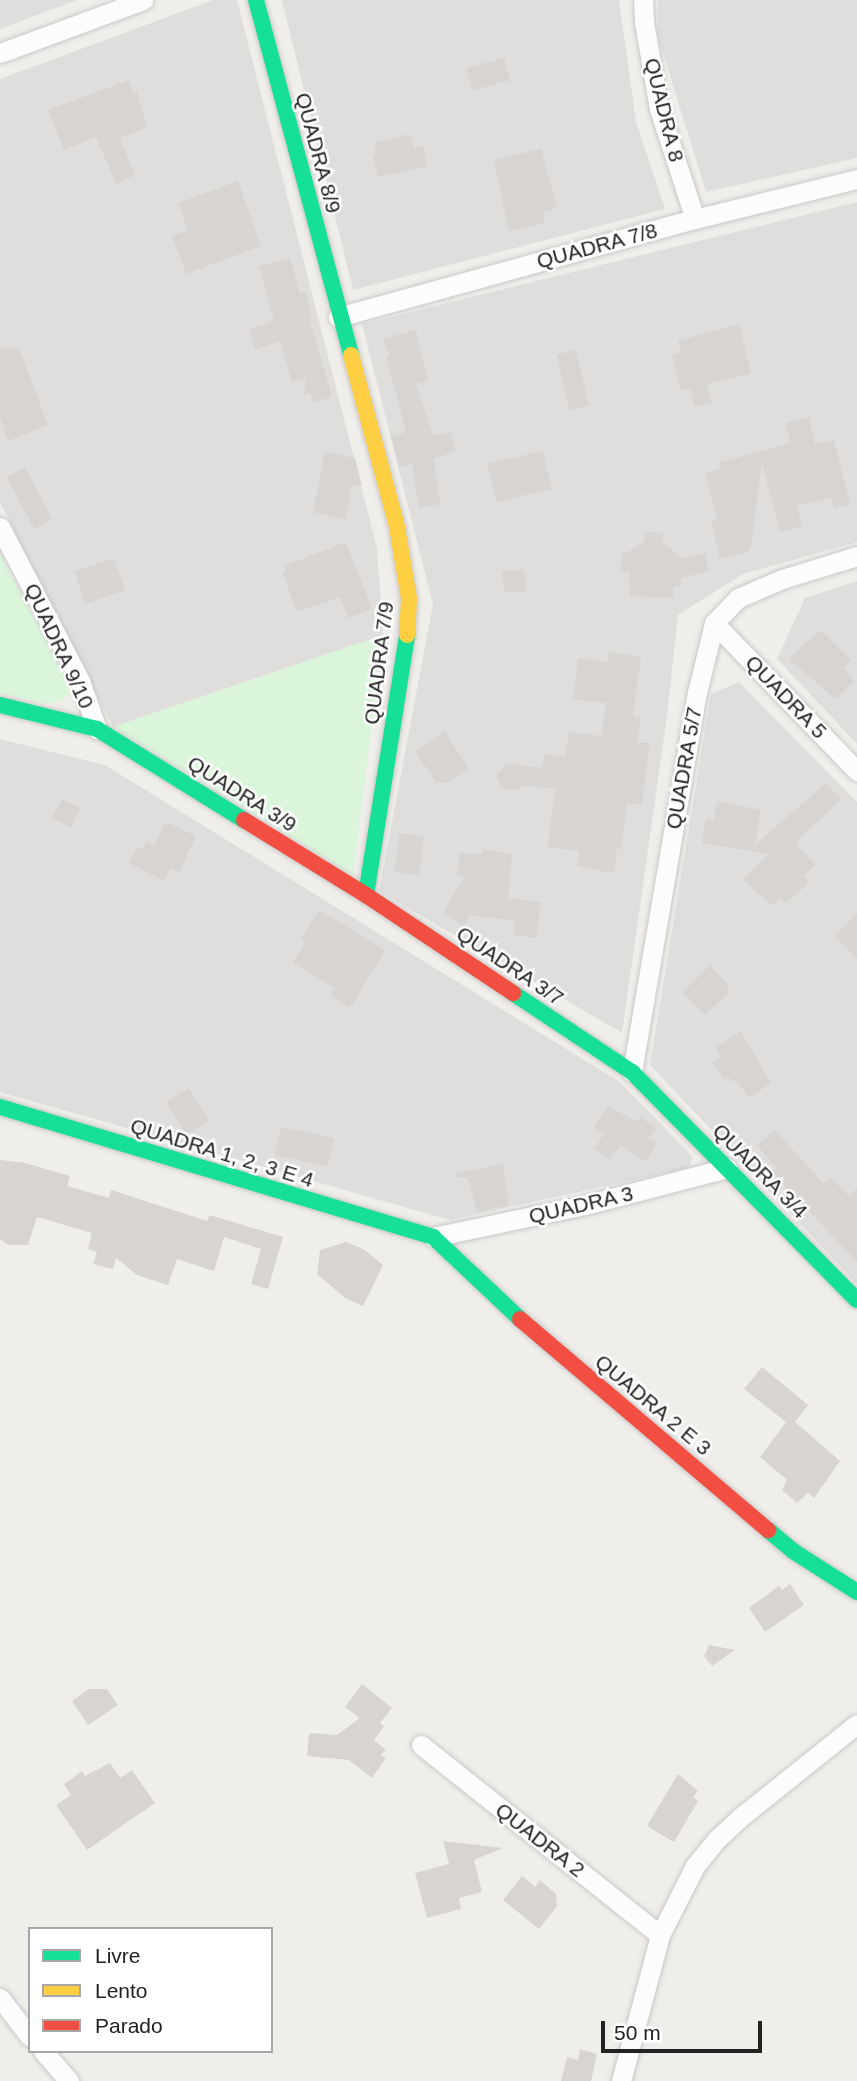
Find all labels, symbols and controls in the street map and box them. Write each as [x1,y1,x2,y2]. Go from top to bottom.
street label: QUADRA 8 [639,55,689,165]
street label: QUADRA 8/9 [290,89,346,217]
street label: QUADRA 7/8 [533,218,661,274]
street label: QUADRA 9/10 [19,579,99,713]
street label: QUADRA 7/9 [359,599,399,727]
street label: QUADRA 5 [740,650,832,744]
street label: QUADRA 5/7 [661,704,707,832]
street label: QUADRA 3/9 [182,750,302,838]
street label: QUADRA 3/7 [451,921,569,1011]
street label: QUADRA 1, 2, 3 E 4 [127,1113,317,1193]
street label: QUADRA 3/4 [707,1118,813,1224]
street label: QUADRA 3 [526,1181,636,1229]
street label: QUADRA 2 E 3 [589,1349,717,1461]
street label: QUADRA 2 [490,1797,590,1883]
legend [28,1927,273,2053]
text: Livre [95,1944,141,1967]
text: Lento [95,1979,148,2002]
scale bar [605,2008,766,2052]
text: Parado [95,2014,163,2037]
text: 50 m [614,2021,661,2044]

